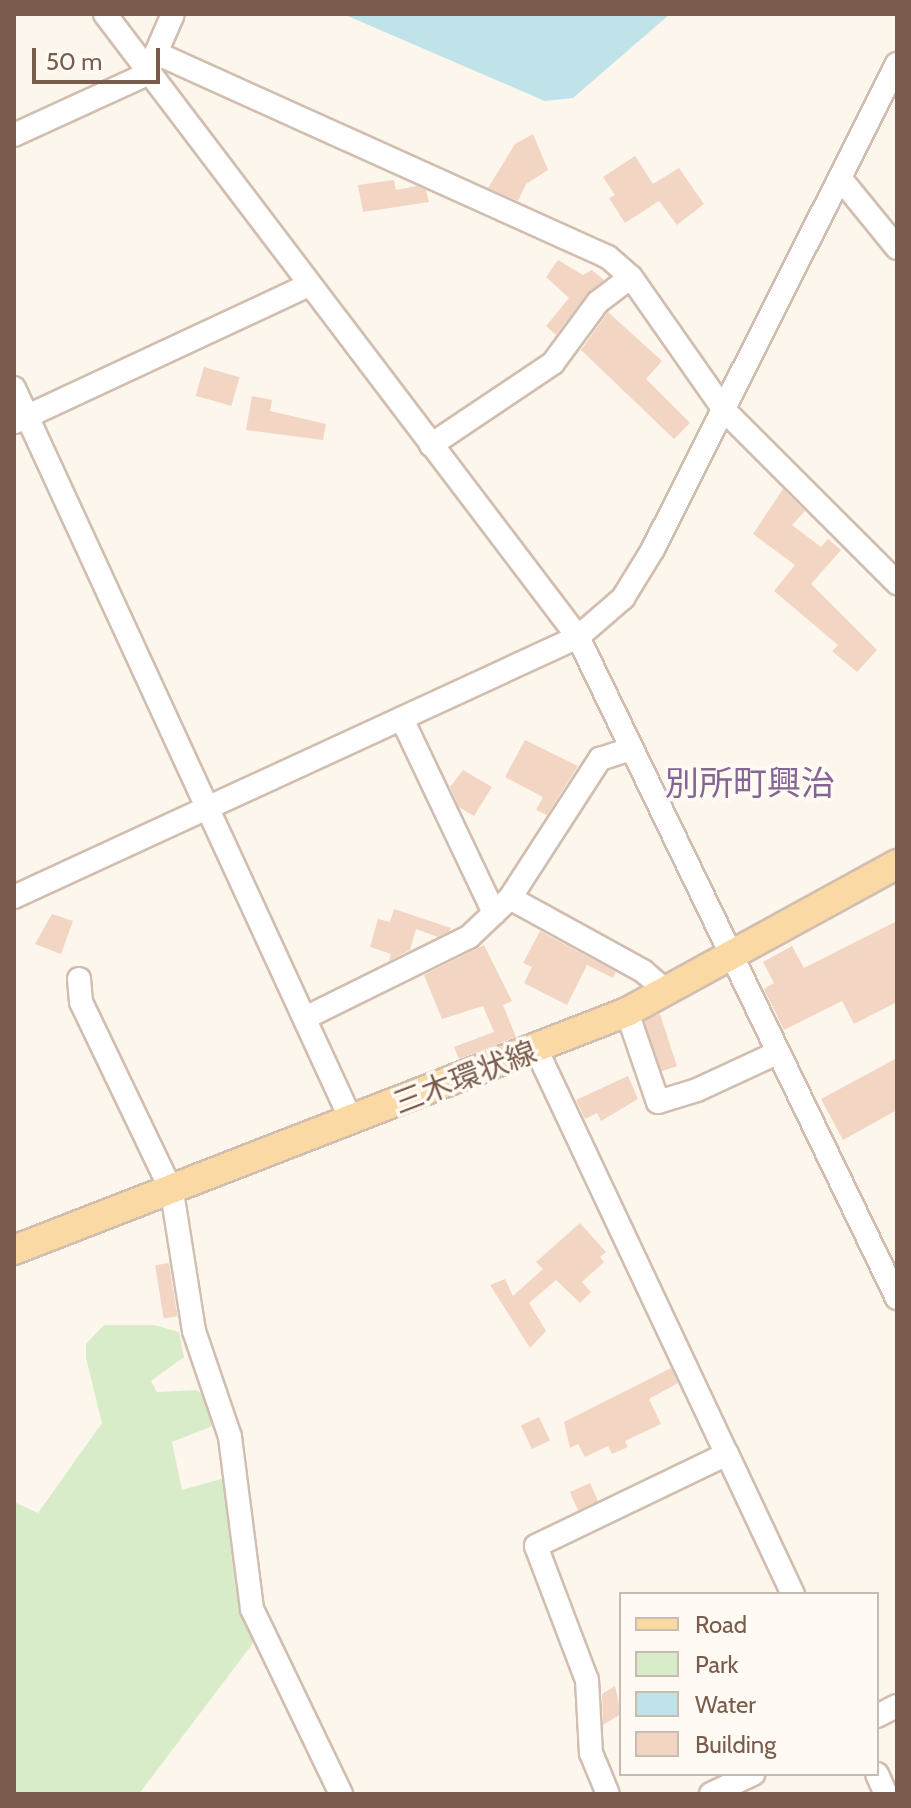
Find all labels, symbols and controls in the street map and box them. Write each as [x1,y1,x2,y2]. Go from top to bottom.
scale bar [36,32,164,82]
text: 50 m [46,47,102,76]
district label: 別所町興治 [665,764,835,804]
street label: 三木環状線 [389,1034,541,1122]
legend [619,1592,879,1776]
text: Road [695,1610,747,1639]
text: Park [695,1650,738,1679]
text: Water [695,1690,756,1719]
text: Building [695,1730,776,1759]

